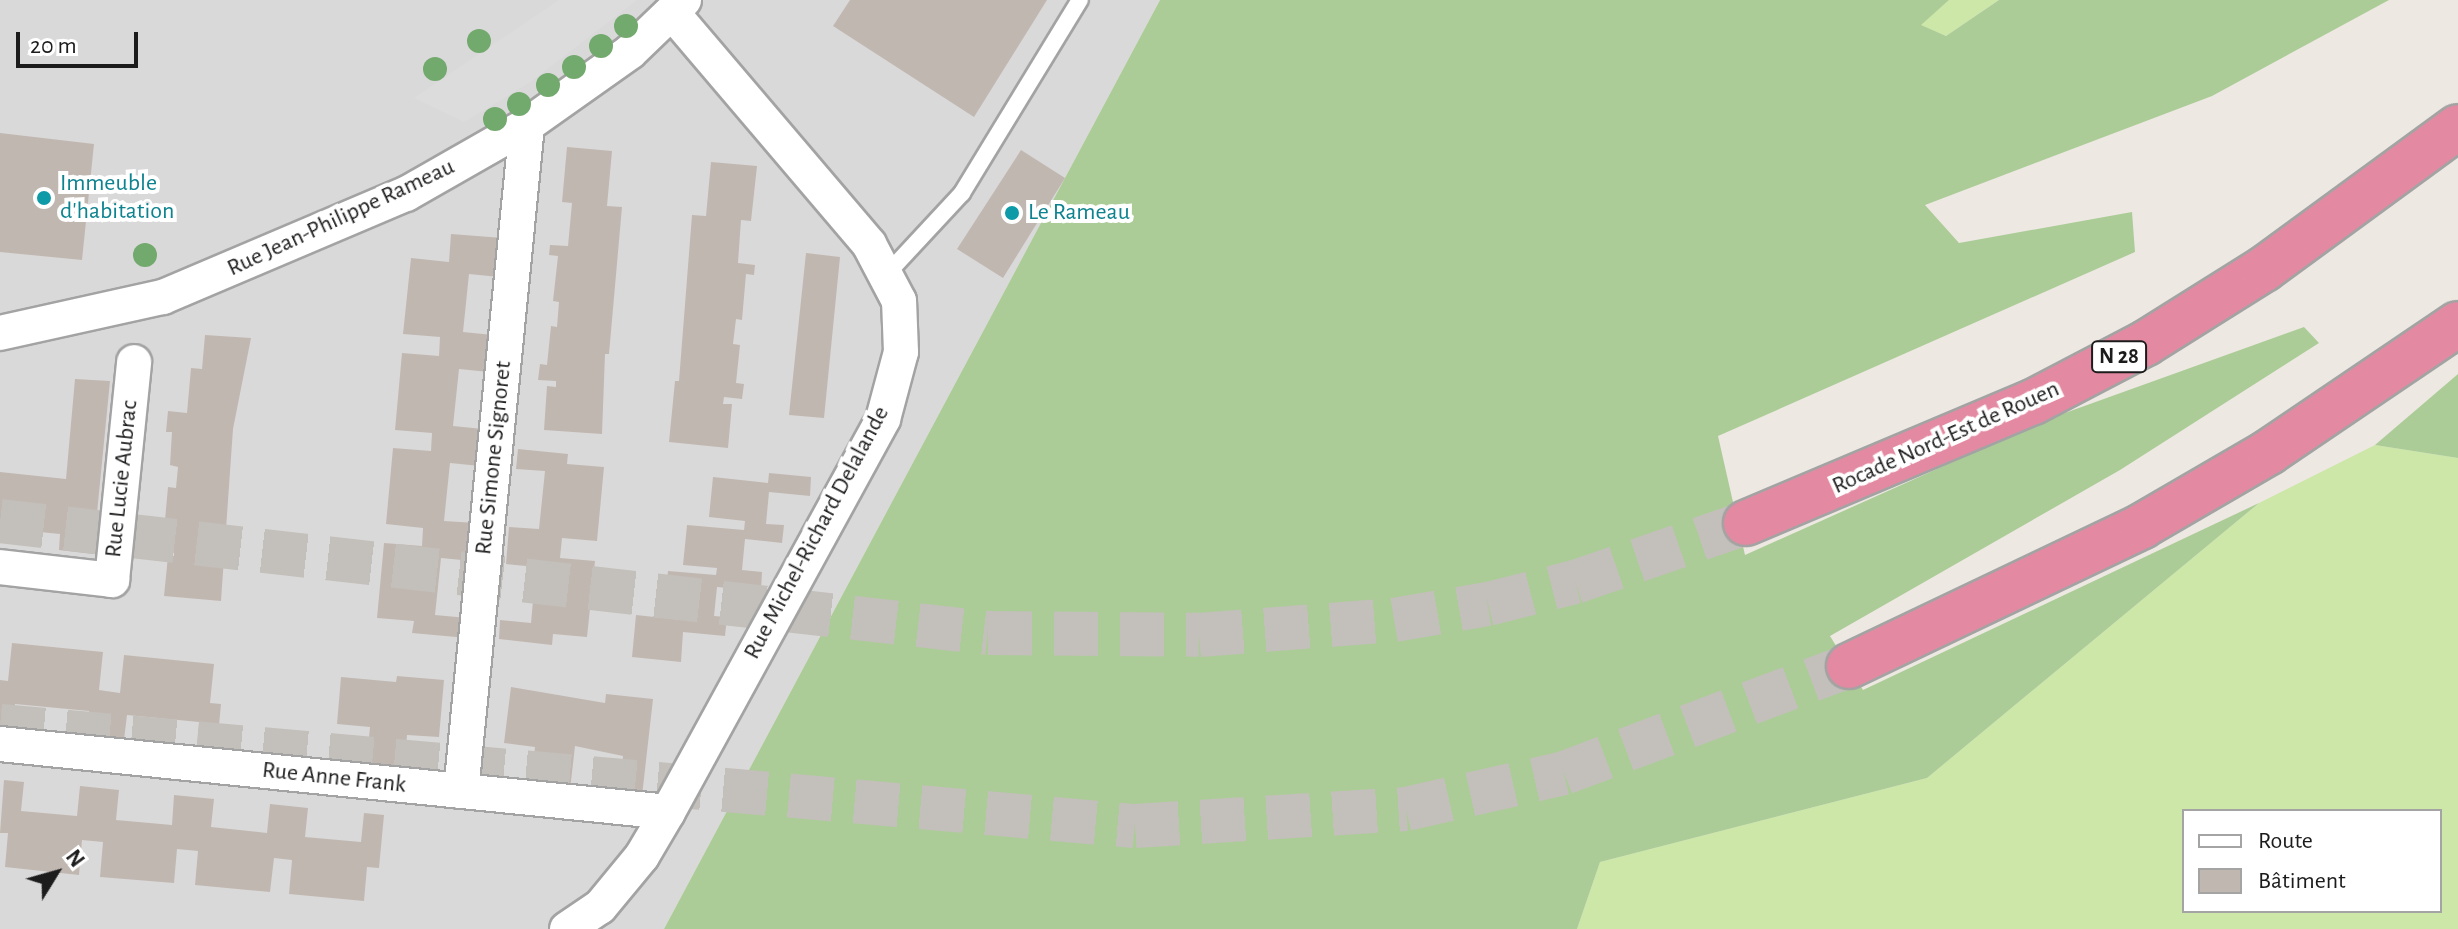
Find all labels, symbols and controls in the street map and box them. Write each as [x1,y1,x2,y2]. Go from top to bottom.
scale bar [20,16,142,66]
text: 20 m [30,34,77,58]
street label: Rue Jean-Philippe Rameau [223,153,459,283]
place label: Immeuble d'habitation [60,170,174,226]
marker: Immeuble d'habitation [35,189,53,207]
place label: Le Rameau [1028,199,1130,227]
marker: Le Rameau [1003,204,1021,222]
road number: N 28 [2091,339,2147,375]
street label: Rue Simone Signoret [470,360,518,556]
street label: Rocade Nord-Est de Rouen [1828,375,2064,501]
street label: Rue Lucie Aubrac [99,399,145,559]
street label: Rue Michel-Richard Delalande [738,402,896,664]
street label: Rue Anne Frank [261,756,407,800]
legend [2182,809,2442,913]
text: Route [2258,829,2313,853]
north arrow [16,833,96,913]
text: N [62,846,89,871]
text: Bâtiment [2258,869,2346,893]

